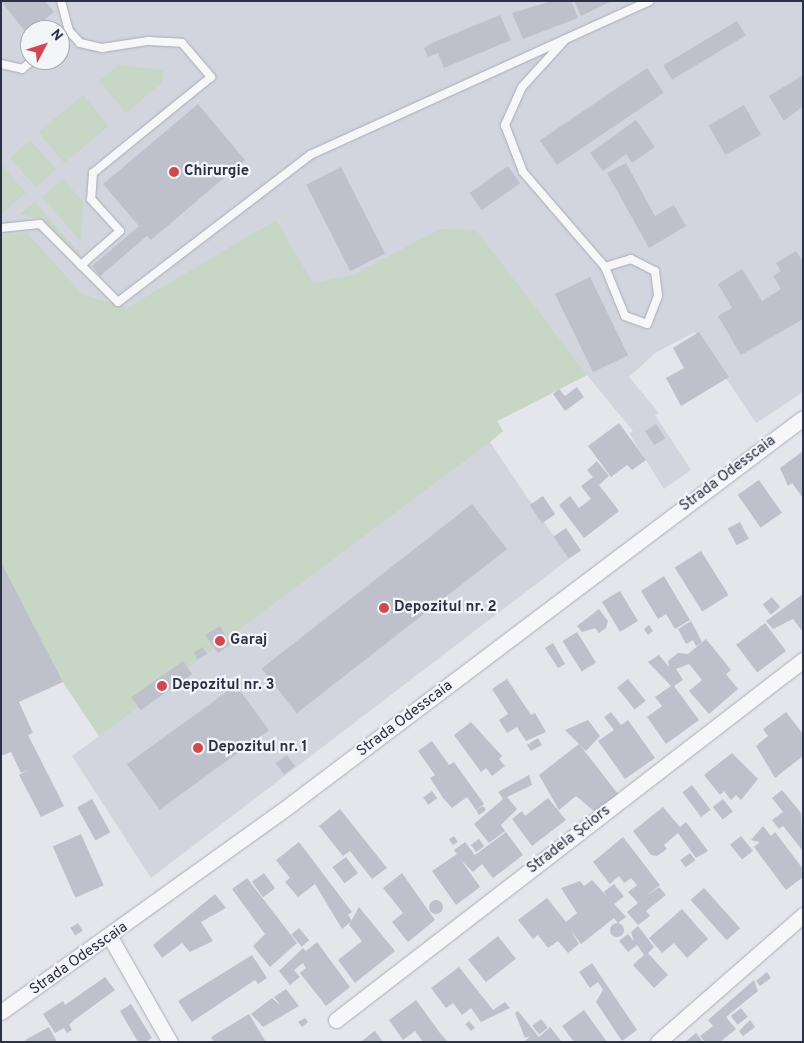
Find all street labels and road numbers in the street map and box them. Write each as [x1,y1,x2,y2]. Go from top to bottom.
street label: Strada Odesscaia [676,432,780,516]
street label: Strada Odesscaia [353,677,457,761]
street label: Stradela Șciors [524,802,614,878]
street label: Strada Odesscaia [27,919,131,999]

